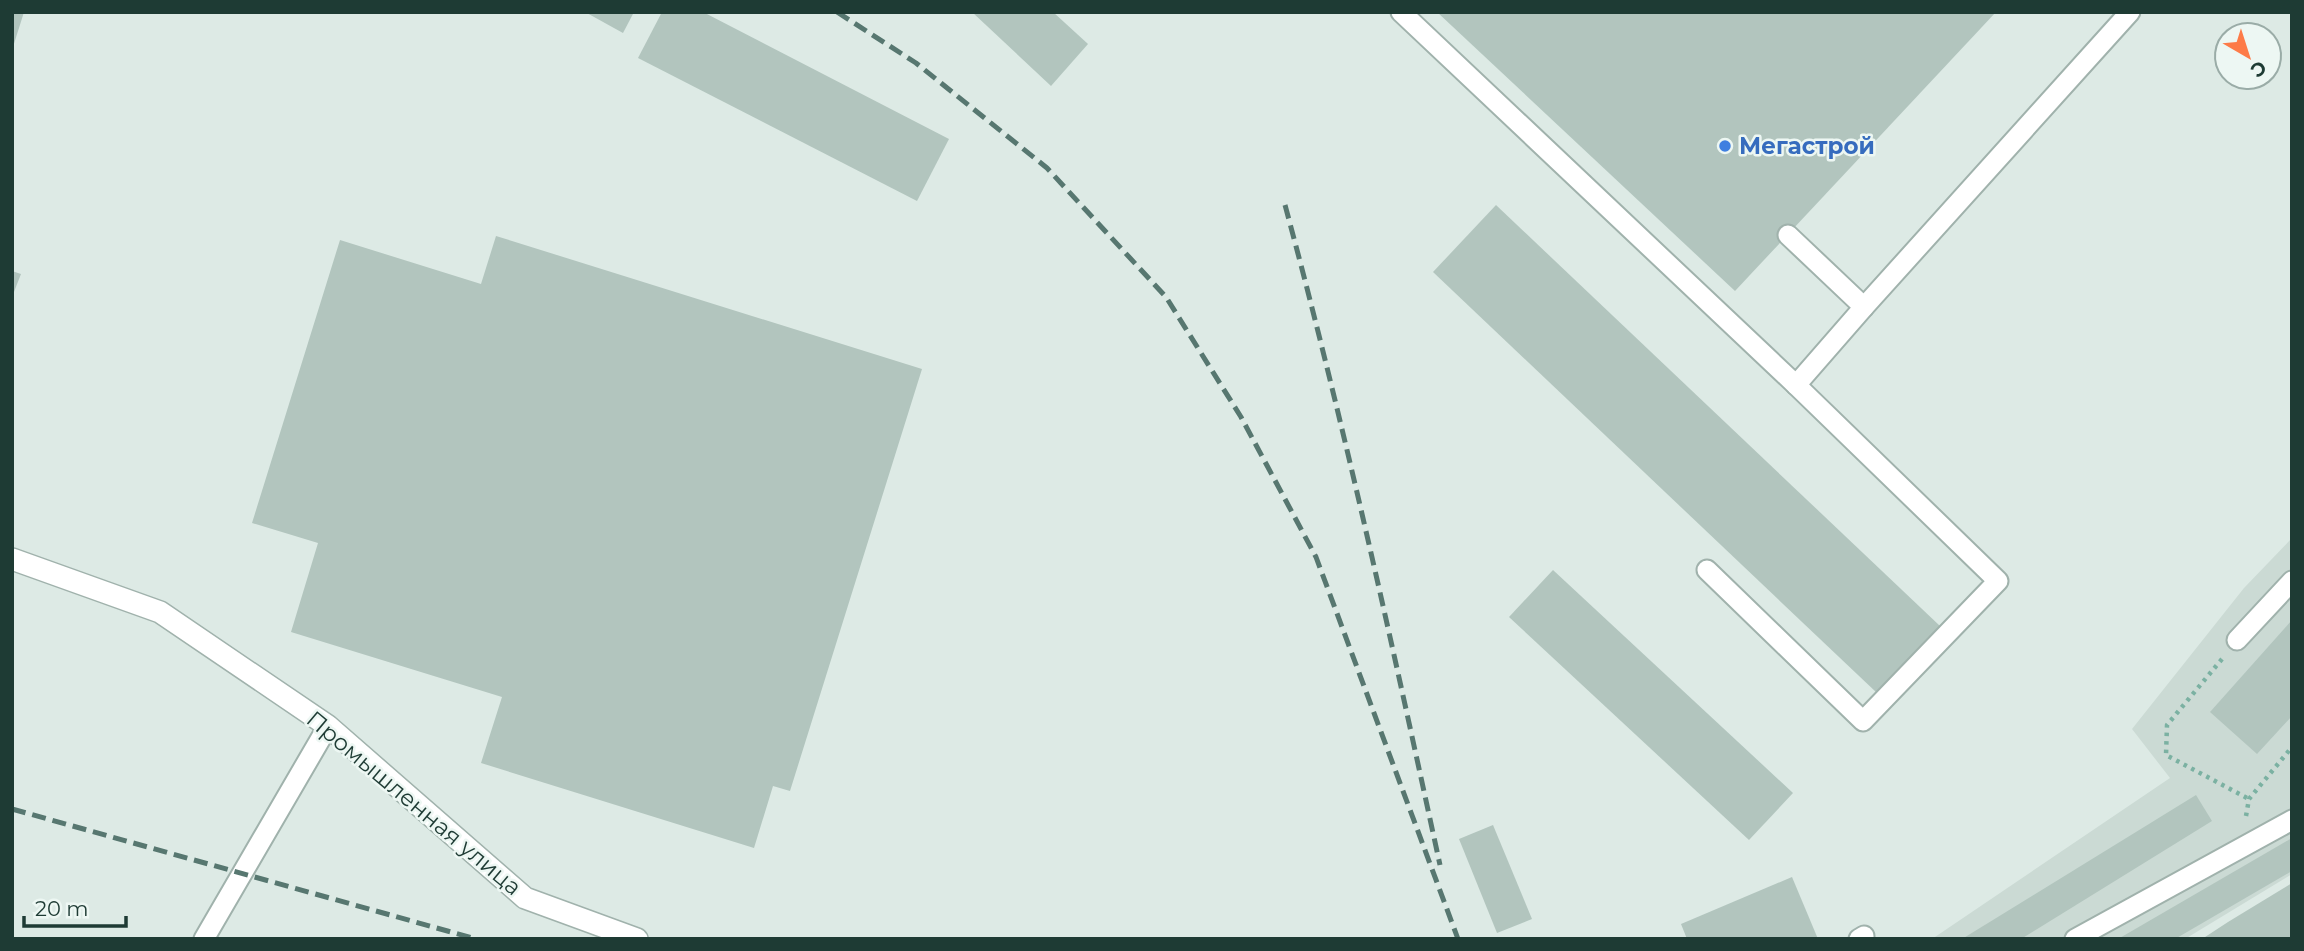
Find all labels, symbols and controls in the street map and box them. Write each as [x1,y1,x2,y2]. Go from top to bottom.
north arrow [2213,21,2283,91]
text: С [2246,56,2271,82]
place label: Мегастрой [1739,132,1875,160]
marker: Мегастрой [1717,138,1733,154]
street label: Промышленная улица [301,705,527,901]
scale bar [24,884,126,928]
text: 20 m [35,896,89,921]

